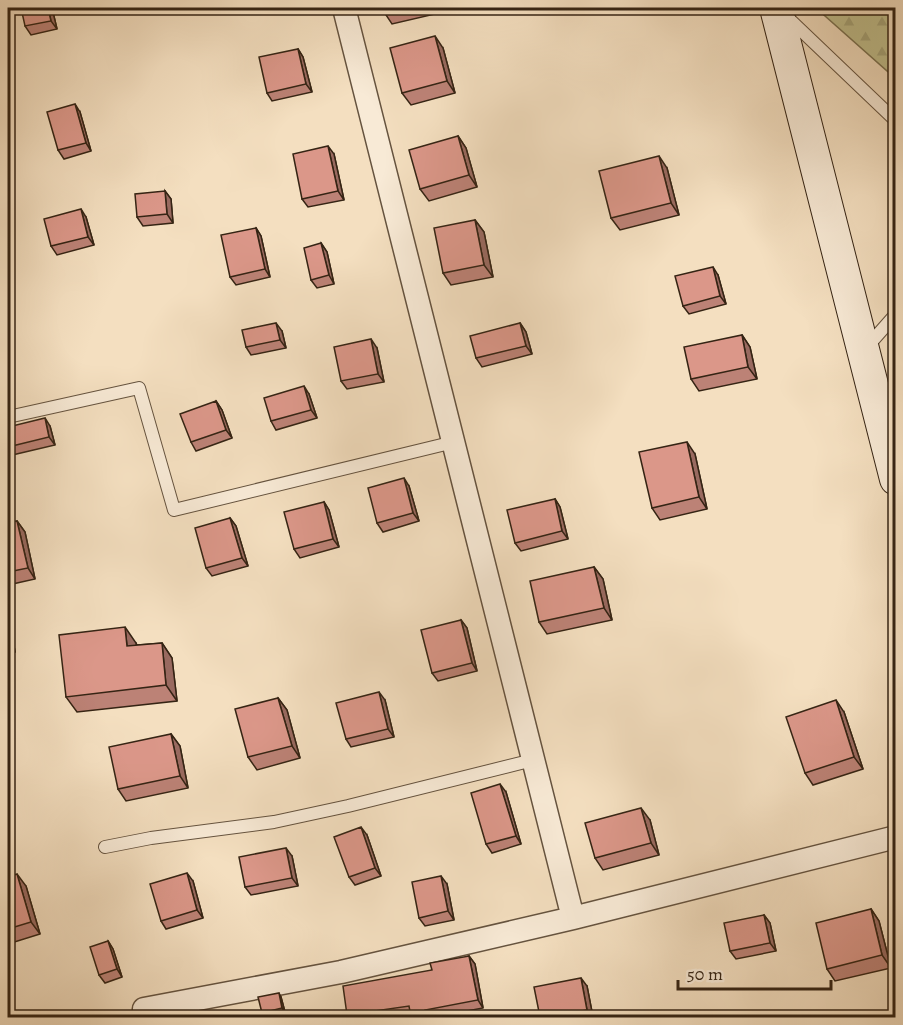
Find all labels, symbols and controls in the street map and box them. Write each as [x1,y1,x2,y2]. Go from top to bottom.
scale bar [678,953,831,991]
text: 50 m [687,962,723,986]

